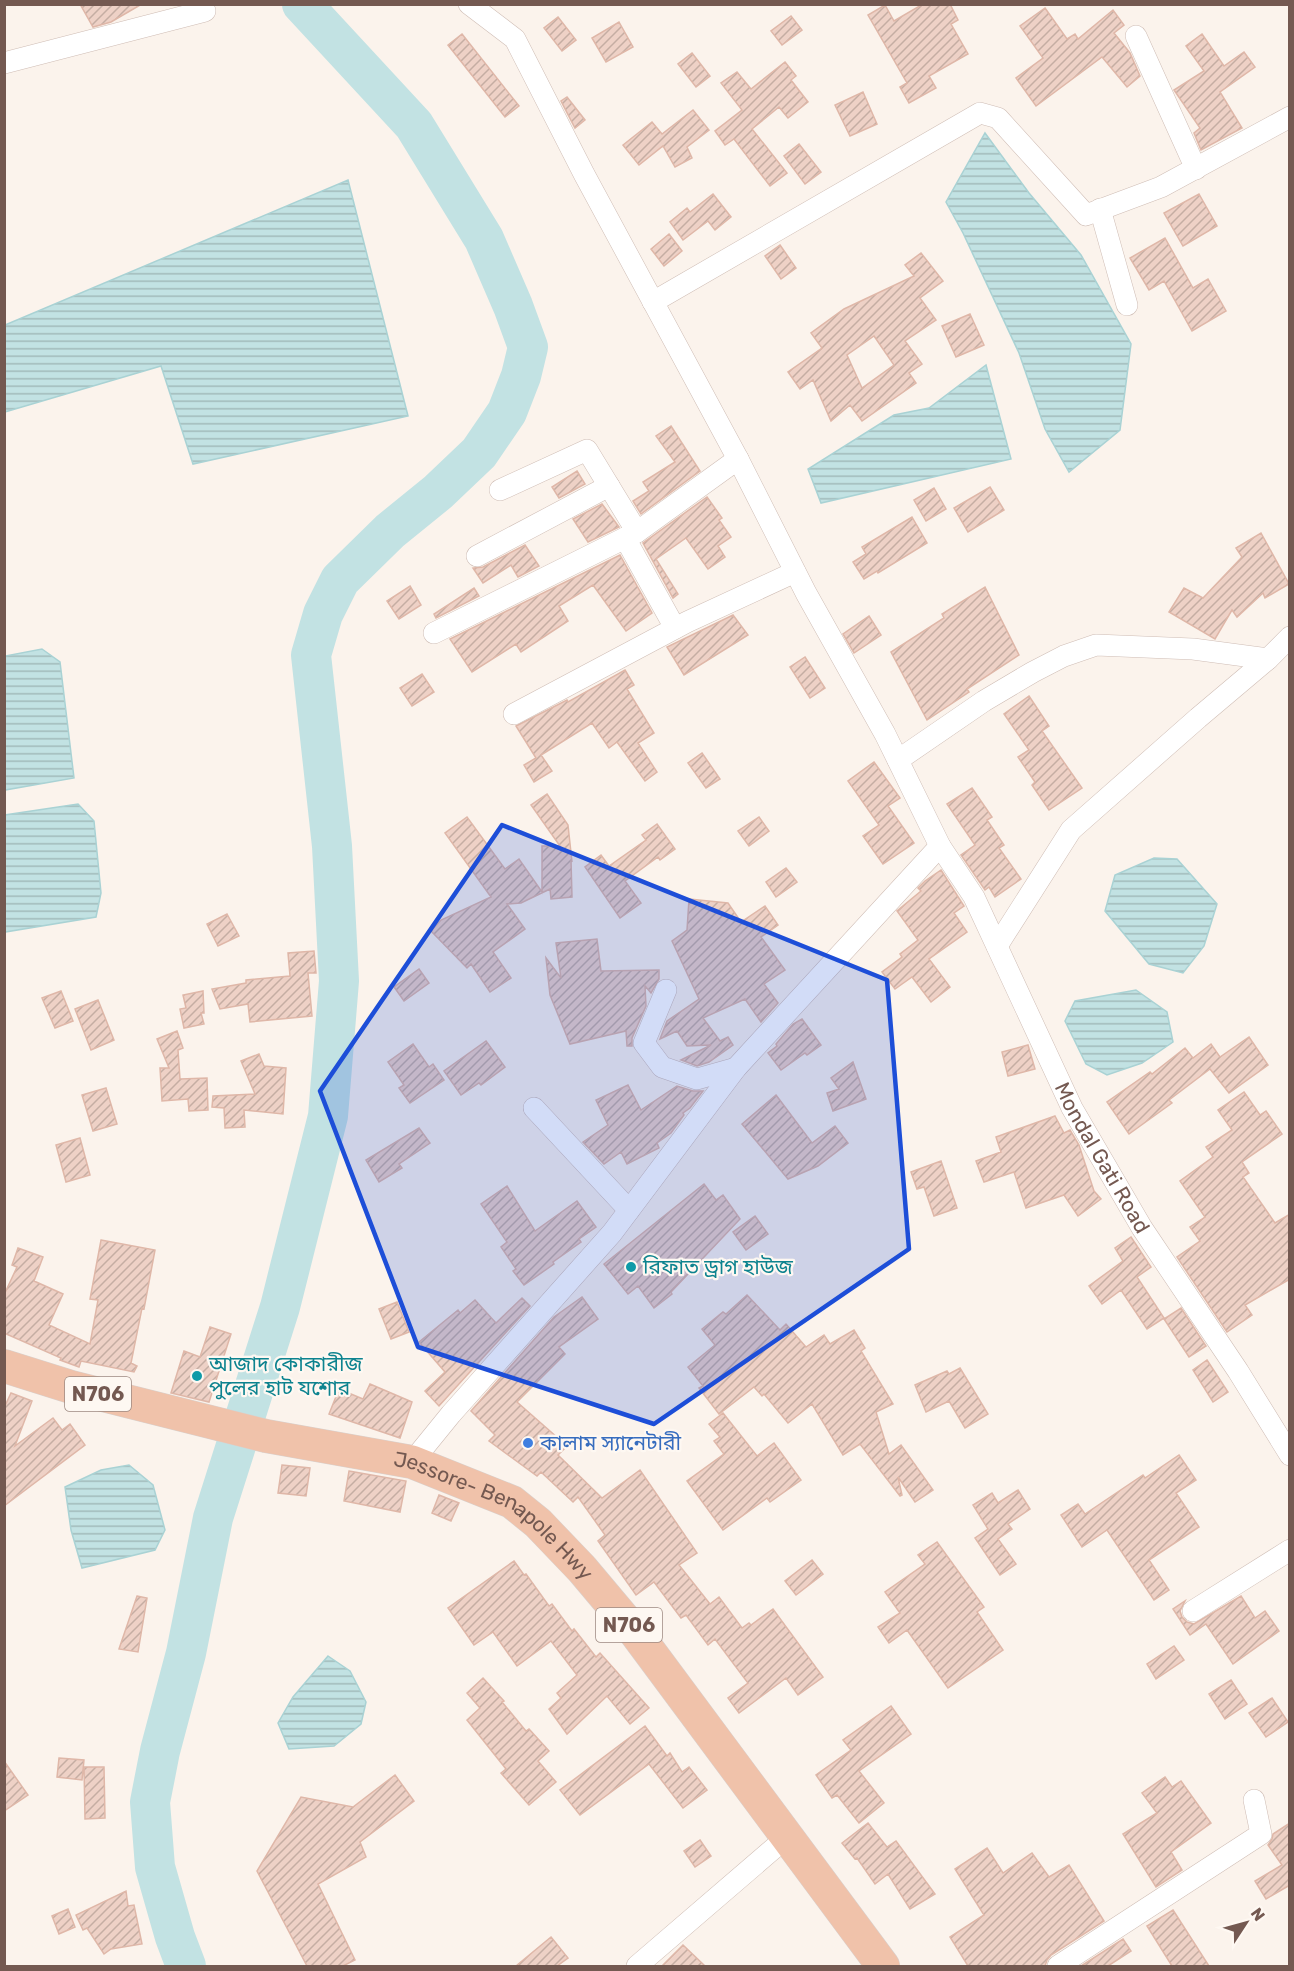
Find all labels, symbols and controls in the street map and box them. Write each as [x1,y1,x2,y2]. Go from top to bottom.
street label: Mondal Gati Road [1050,1078,1155,1238]
place label: রিফাত ড্রাগ হাউজ [642,1254,794,1279]
marker: রিফাত ড্রাগ হাউজ [624,1260,638,1274]
place label: আজাদ কোকারীজ পুলের হাট যশোর [208,1351,364,1400]
marker: আজাদ কোকারীজ পুলের হাট যশোর [190,1369,204,1383]
road number: N706 [65,1377,131,1411]
place label: কালাম স্যানেটারী [539,1430,682,1455]
marker: কালাম স্যানেটারী [521,1436,535,1450]
street label: Jessore- Benapole Hwy [392,1446,599,1585]
road number: N706 [596,1608,662,1642]
north arrow [1216,1893,1276,1953]
text: N [1247,1904,1269,1925]

